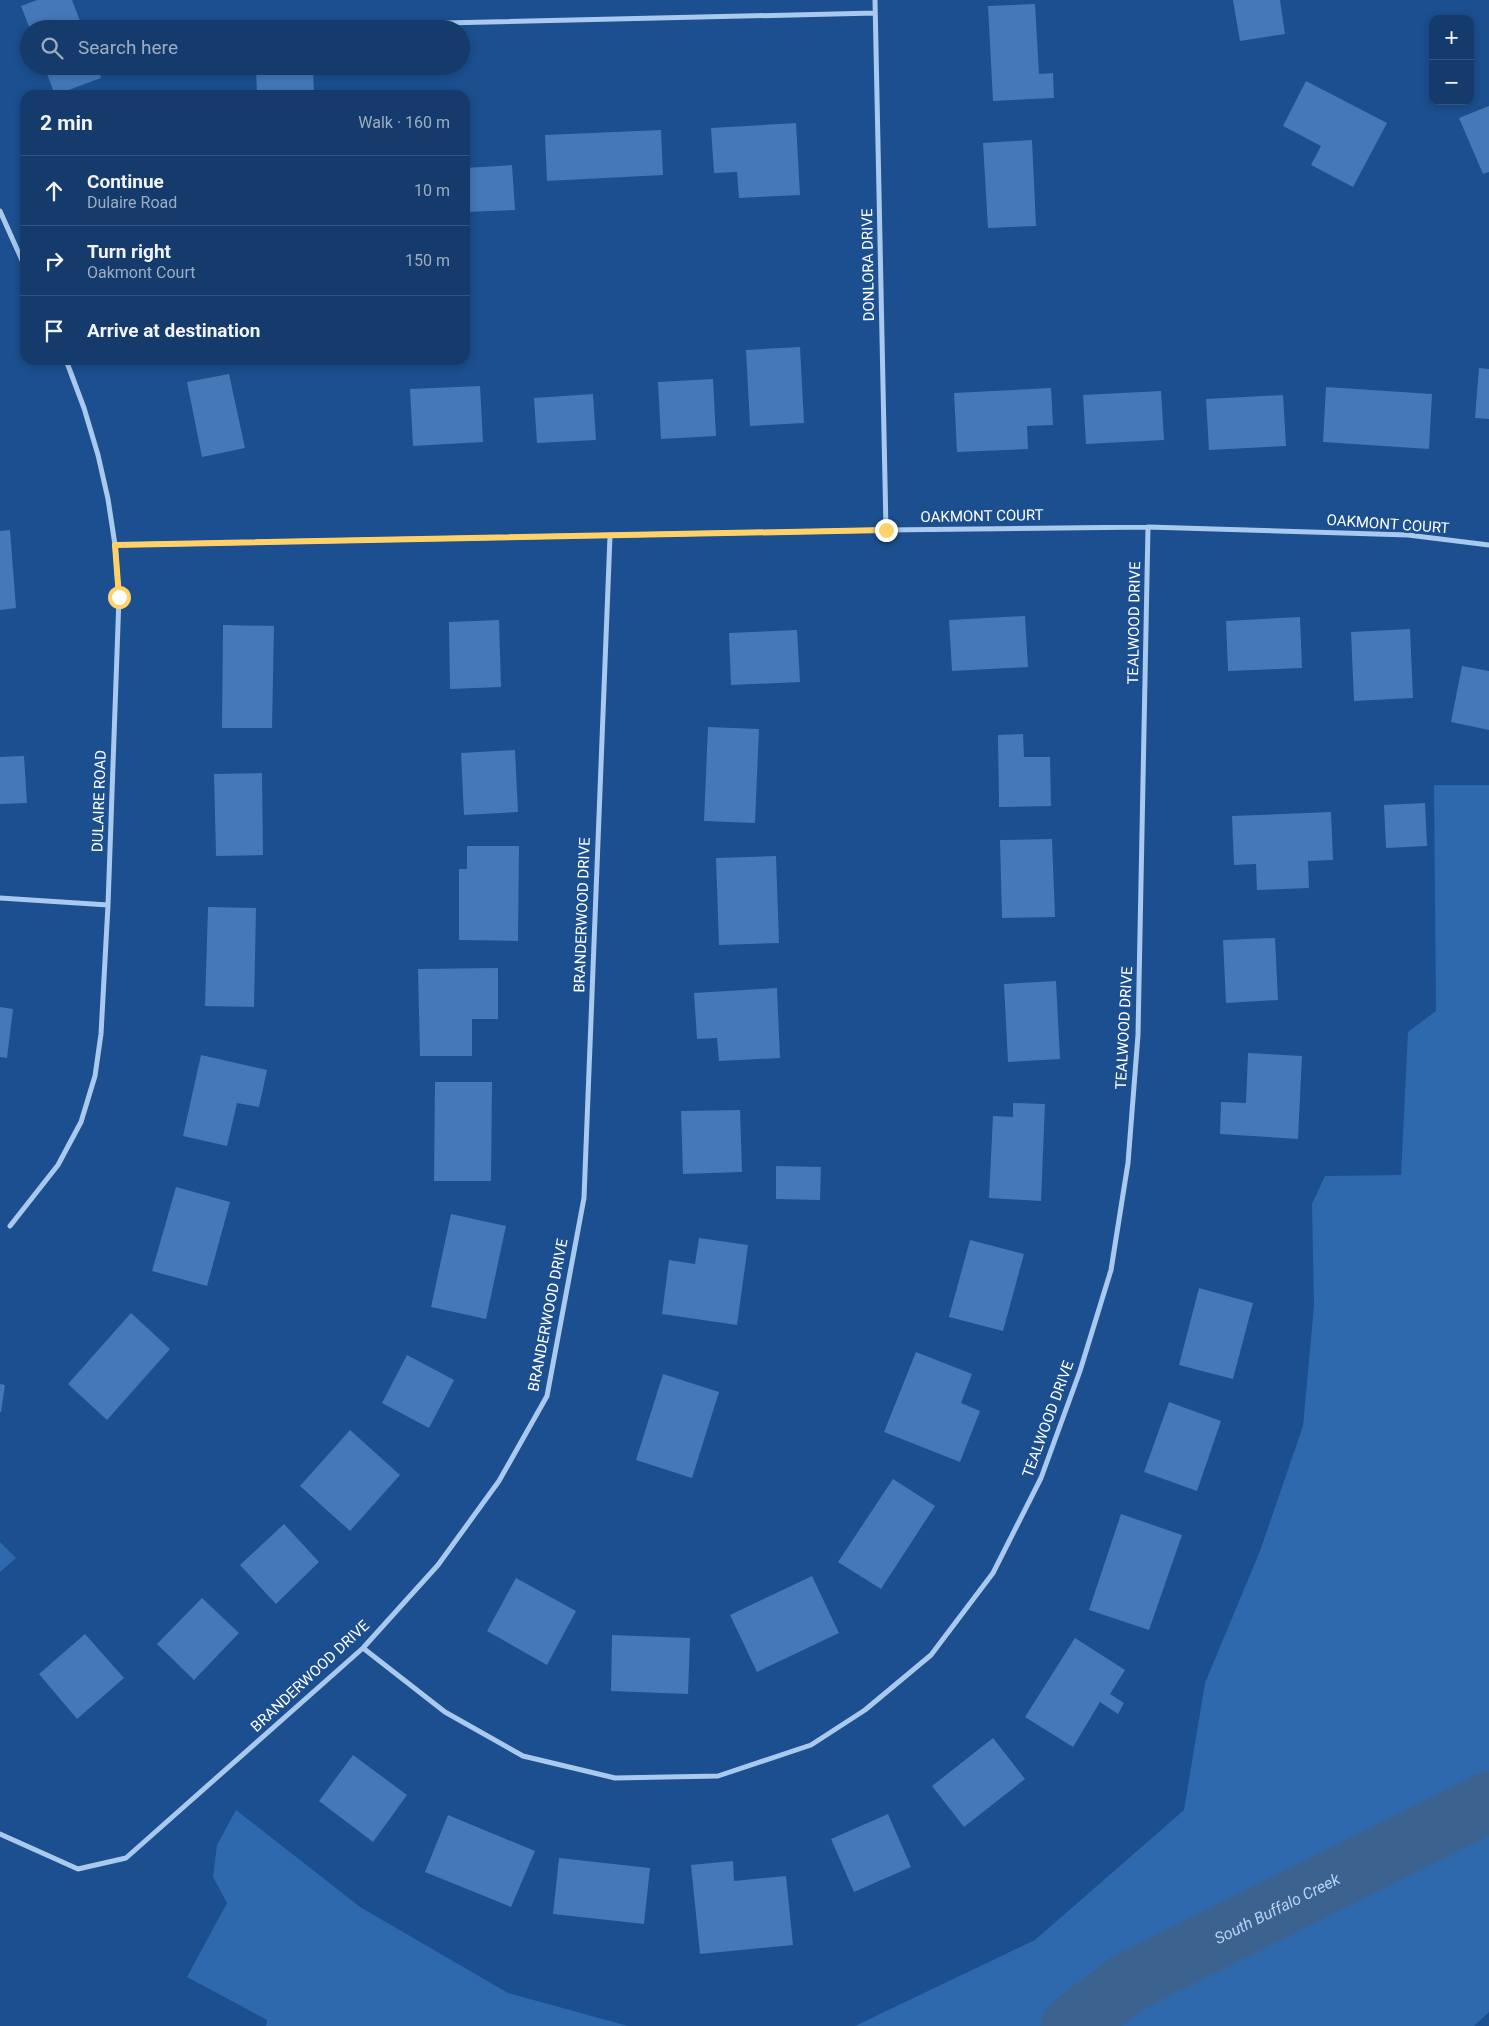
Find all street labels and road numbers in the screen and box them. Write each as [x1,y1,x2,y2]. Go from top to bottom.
street label: DONLORA DRIVE [858,208,878,322]
street label: OAKMONT COURT [920,506,1044,526]
street label: OAKMONT COURT [1326,511,1450,537]
street label: TEALWOOD DRIVE [1124,561,1144,685]
street label: DULAIRE ROAD [88,750,110,852]
street label: BRANDERWOOD DRIVE [570,837,594,993]
street label: TEALWOOD DRIVE [1112,966,1136,1090]
street label: BRANDERWOOD DRIVE [524,1237,572,1393]
street label: TEALWOOD DRIVE [1019,1358,1078,1480]
street label: BRANDERWOOD DRIVE [247,1616,373,1736]

